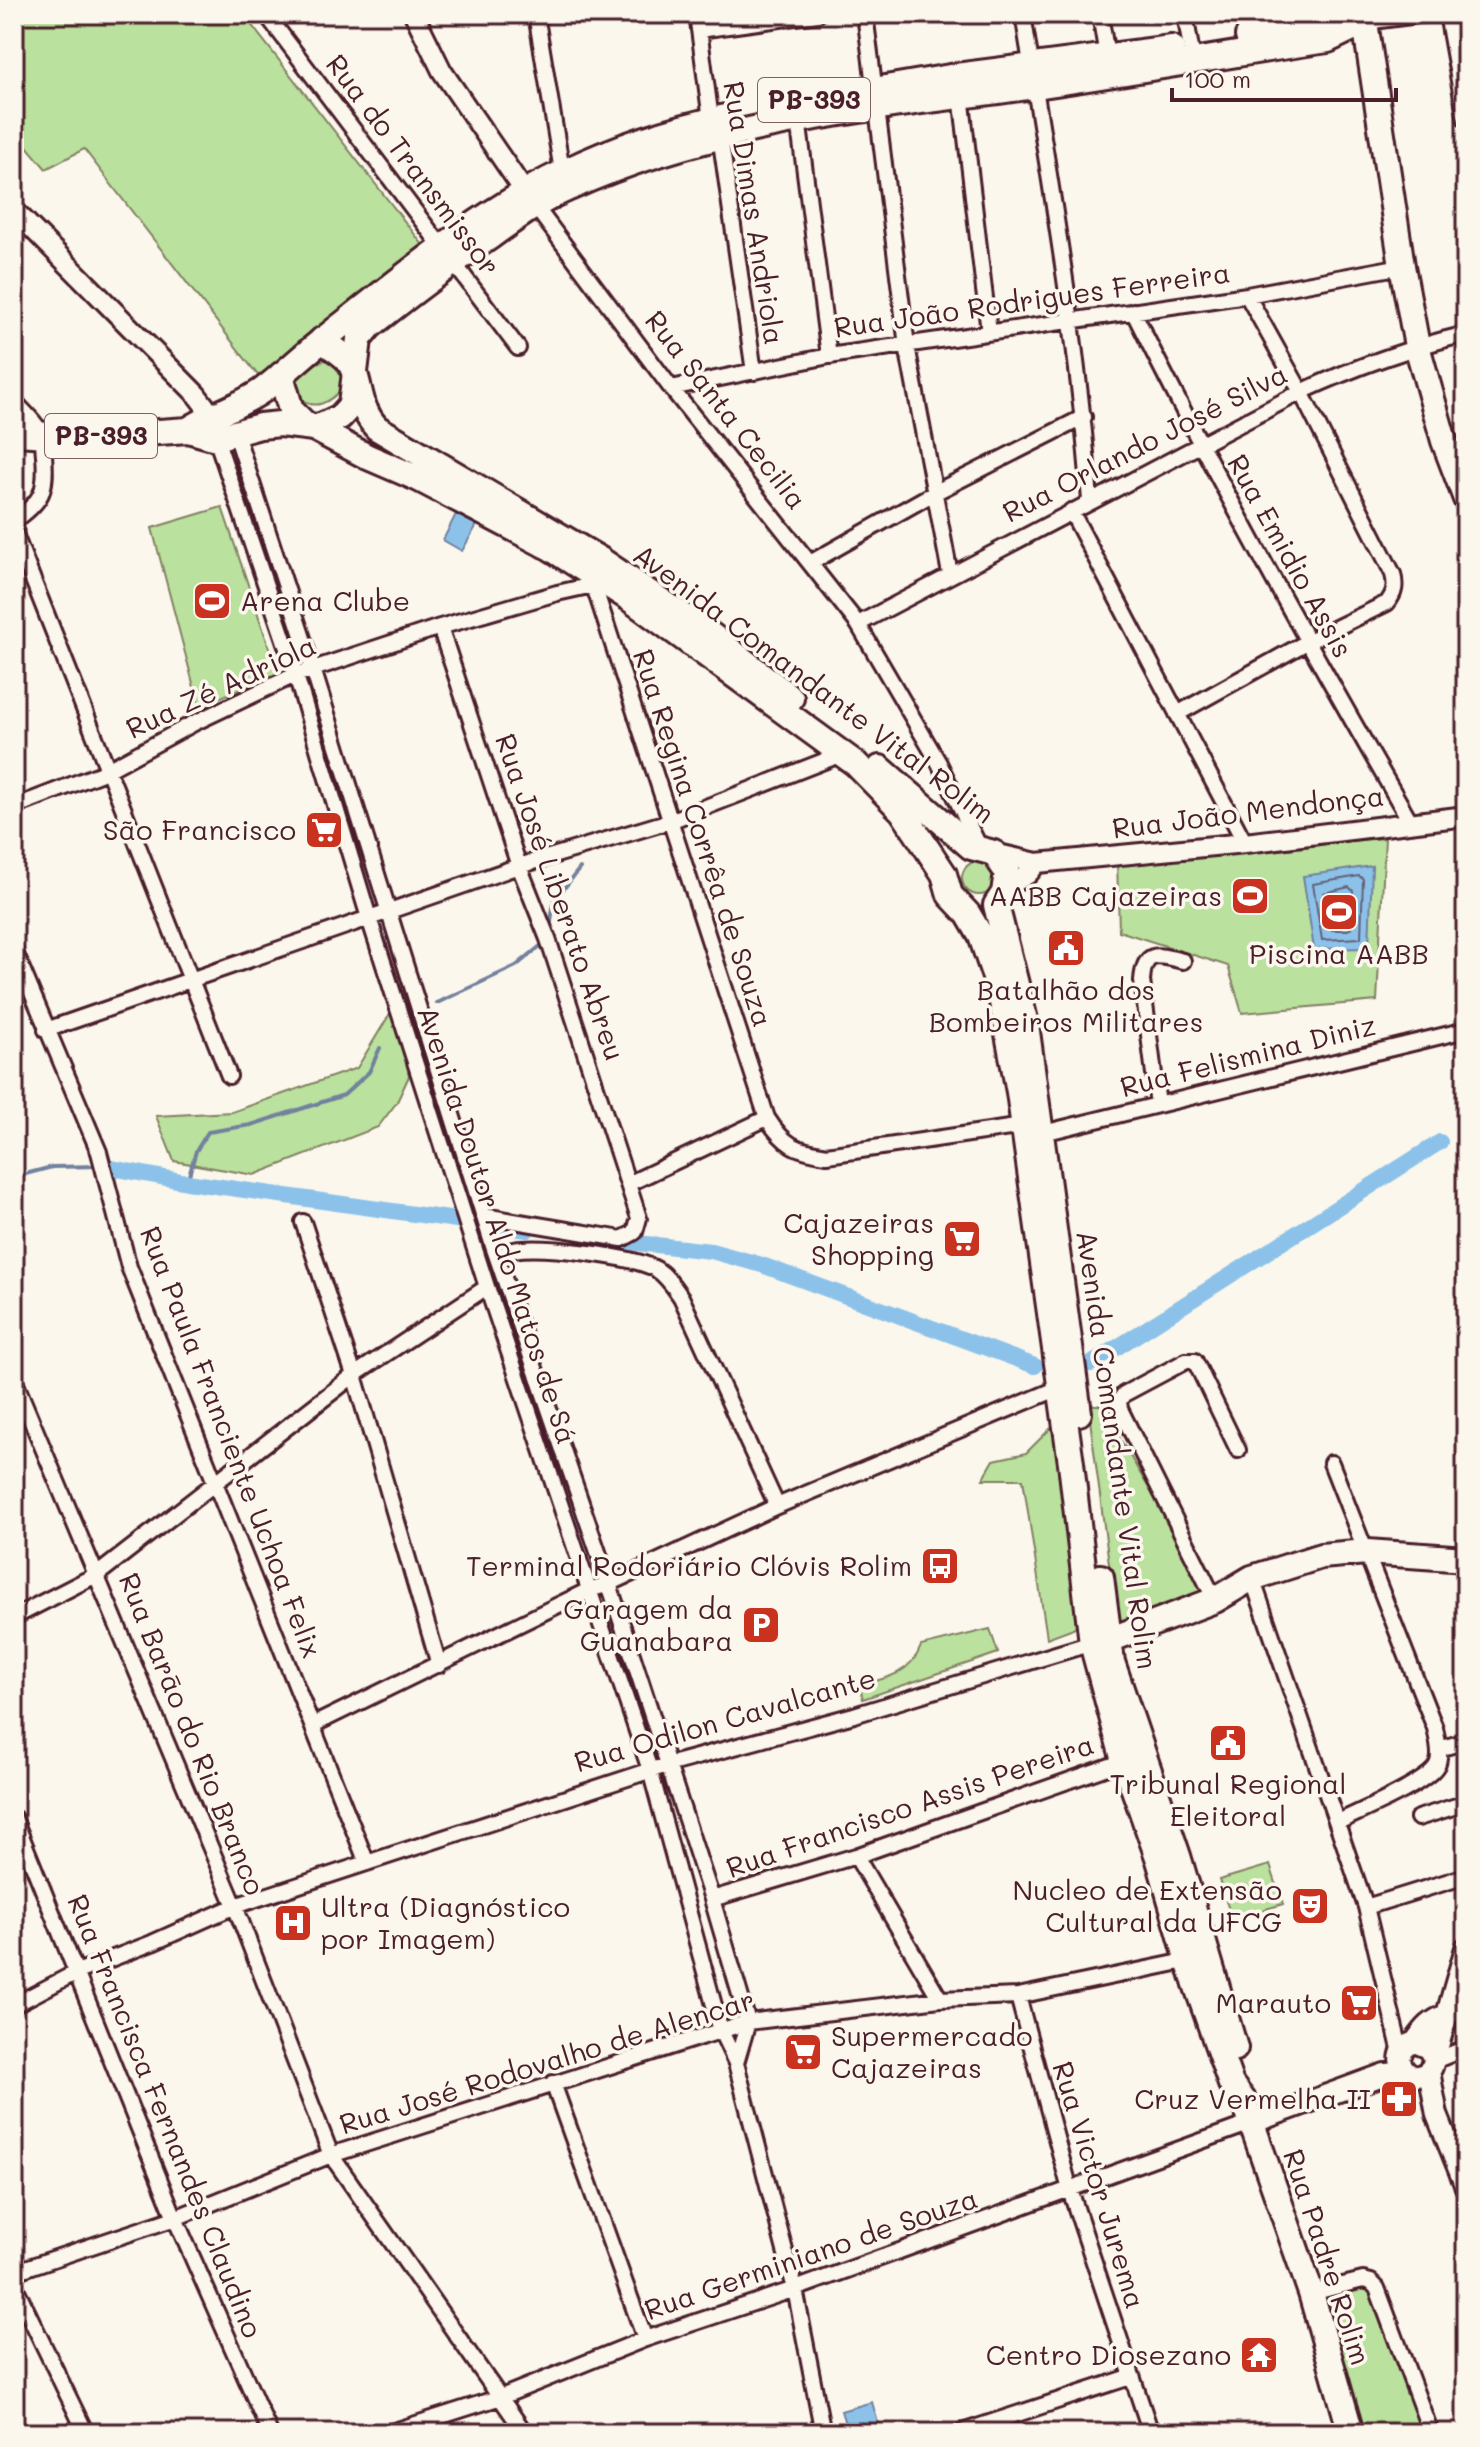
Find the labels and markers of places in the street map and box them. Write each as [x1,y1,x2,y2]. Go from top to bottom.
sports icon: Arena Clube [191,580,233,622]
place label: Arena Clube [240,582,410,618]
supermarket icon: São Francisco [303,809,345,851]
place label: São Francisco [103,811,296,847]
sports icon: AABB Cajazeiras [1229,875,1271,917]
place label: AABB Cajazeiras [989,877,1222,913]
sports icon: Piscina AABB [1318,891,1360,933]
public building icon: Batalhão dos Bombeiros Militares [1045,927,1087,969]
place label: Piscina AABB [1249,935,1429,971]
place label: Batalhão dos Bombeiros Militares [929,971,1203,1039]
place label: Cajazeiras Shopping [783,1204,934,1272]
supermarket icon: Cajazeiras Shopping [941,1218,983,1260]
bus stop icon: Terminal Rodoriário Clóvis Rolim [919,1545,961,1587]
place label: Terminal Rodoriário Clóvis Rolim [466,1547,912,1583]
place label: Garagem da Guanabara [563,1590,733,1658]
parking icon: Garagem da Guanabara [740,1604,782,1646]
public building icon: Tribunal Regional Eleitoral [1207,1722,1249,1764]
place label: Tribunal Regional Eleitoral [1110,1765,1347,1833]
place label: Nucleo de Extensão Cultural da UFCG [1012,1871,1282,1939]
theatre icon: Nucleo de Extensão Cultural da UFCG [1289,1885,1331,1927]
place label: Ultra (Diagnóstico por Imagem) [321,1888,570,1956]
hospital icon: Ultra (Diagnóstico por Imagem) [272,1902,314,1944]
supermarket icon: Marauto [1338,1982,1380,2024]
place label: Marauto [1215,1984,1331,2020]
place label: Supermercado Cajazeiras [831,2017,1033,2085]
supermarket icon: Supermercado Cajazeiras [782,2031,824,2073]
pharmacy icon: Cruz Vermelha II [1378,2078,1420,2120]
place label: Cruz Vermelha II [1134,2080,1371,2116]
temple icon: Centro Diosezano [1238,2334,1280,2376]
place label: Centro Diosezano [986,2336,1231,2372]

